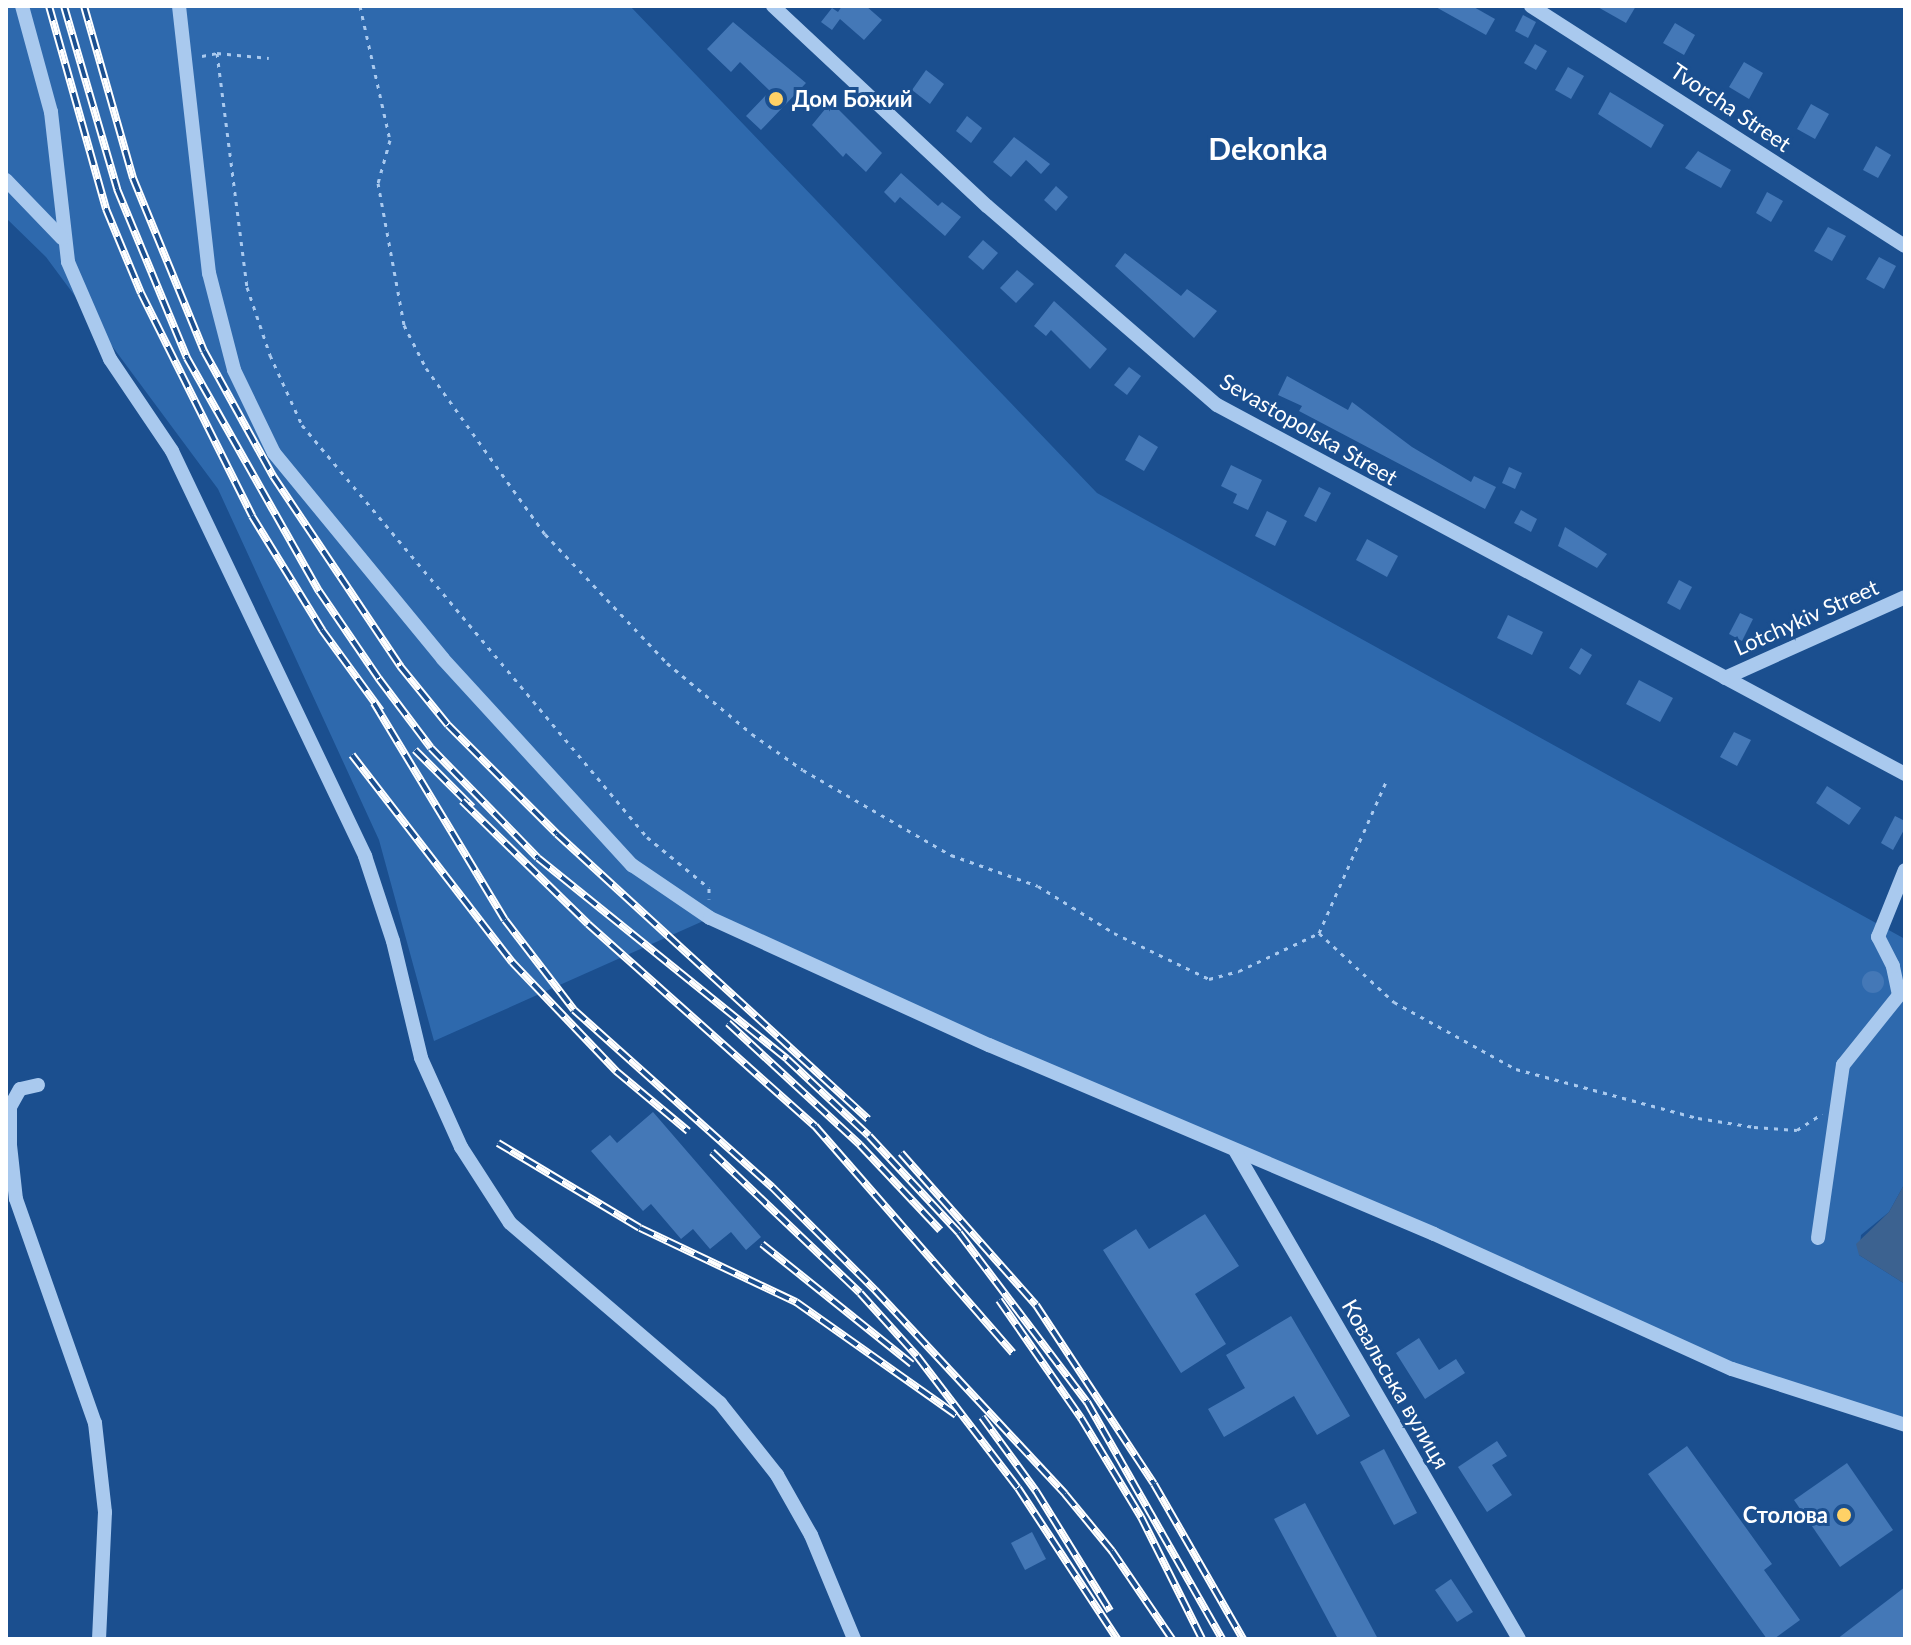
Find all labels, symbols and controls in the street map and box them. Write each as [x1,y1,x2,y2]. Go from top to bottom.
street label: Tvorcha Street [1666,57,1796,157]
place label: Дом Божий [792,86,913,112]
marker: Дом Божий [767,90,785,108]
district label: Dekonka [1208,130,1328,166]
street label: Sevastopolska Street [1216,367,1402,491]
street label: Lotchykiv Street [1729,573,1883,661]
street label: Ковальська вулиця [1337,1295,1455,1473]
place label: Столова [1743,1502,1828,1528]
marker: Столова [1835,1506,1853,1524]

